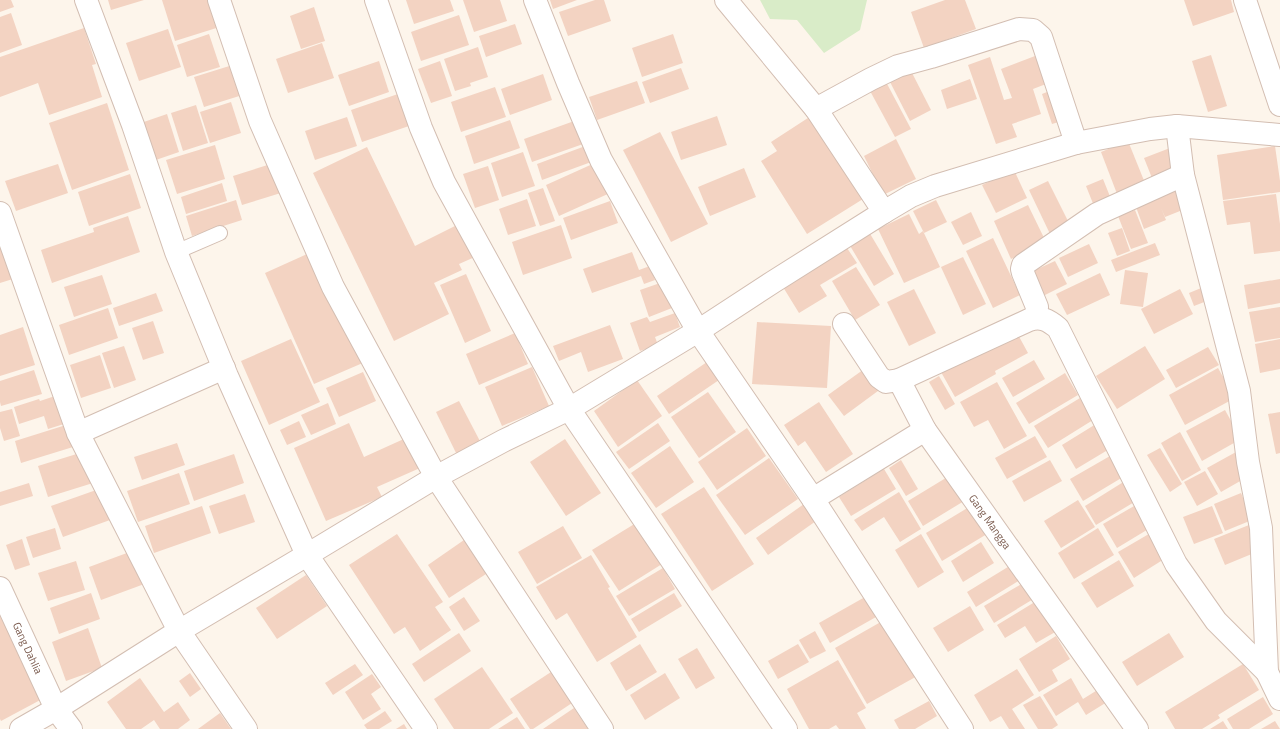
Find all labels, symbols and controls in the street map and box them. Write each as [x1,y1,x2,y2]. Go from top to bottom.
street label: Gang Mangga [965,491,1015,553]
street label: Gang Dahlia [9,619,47,677]

